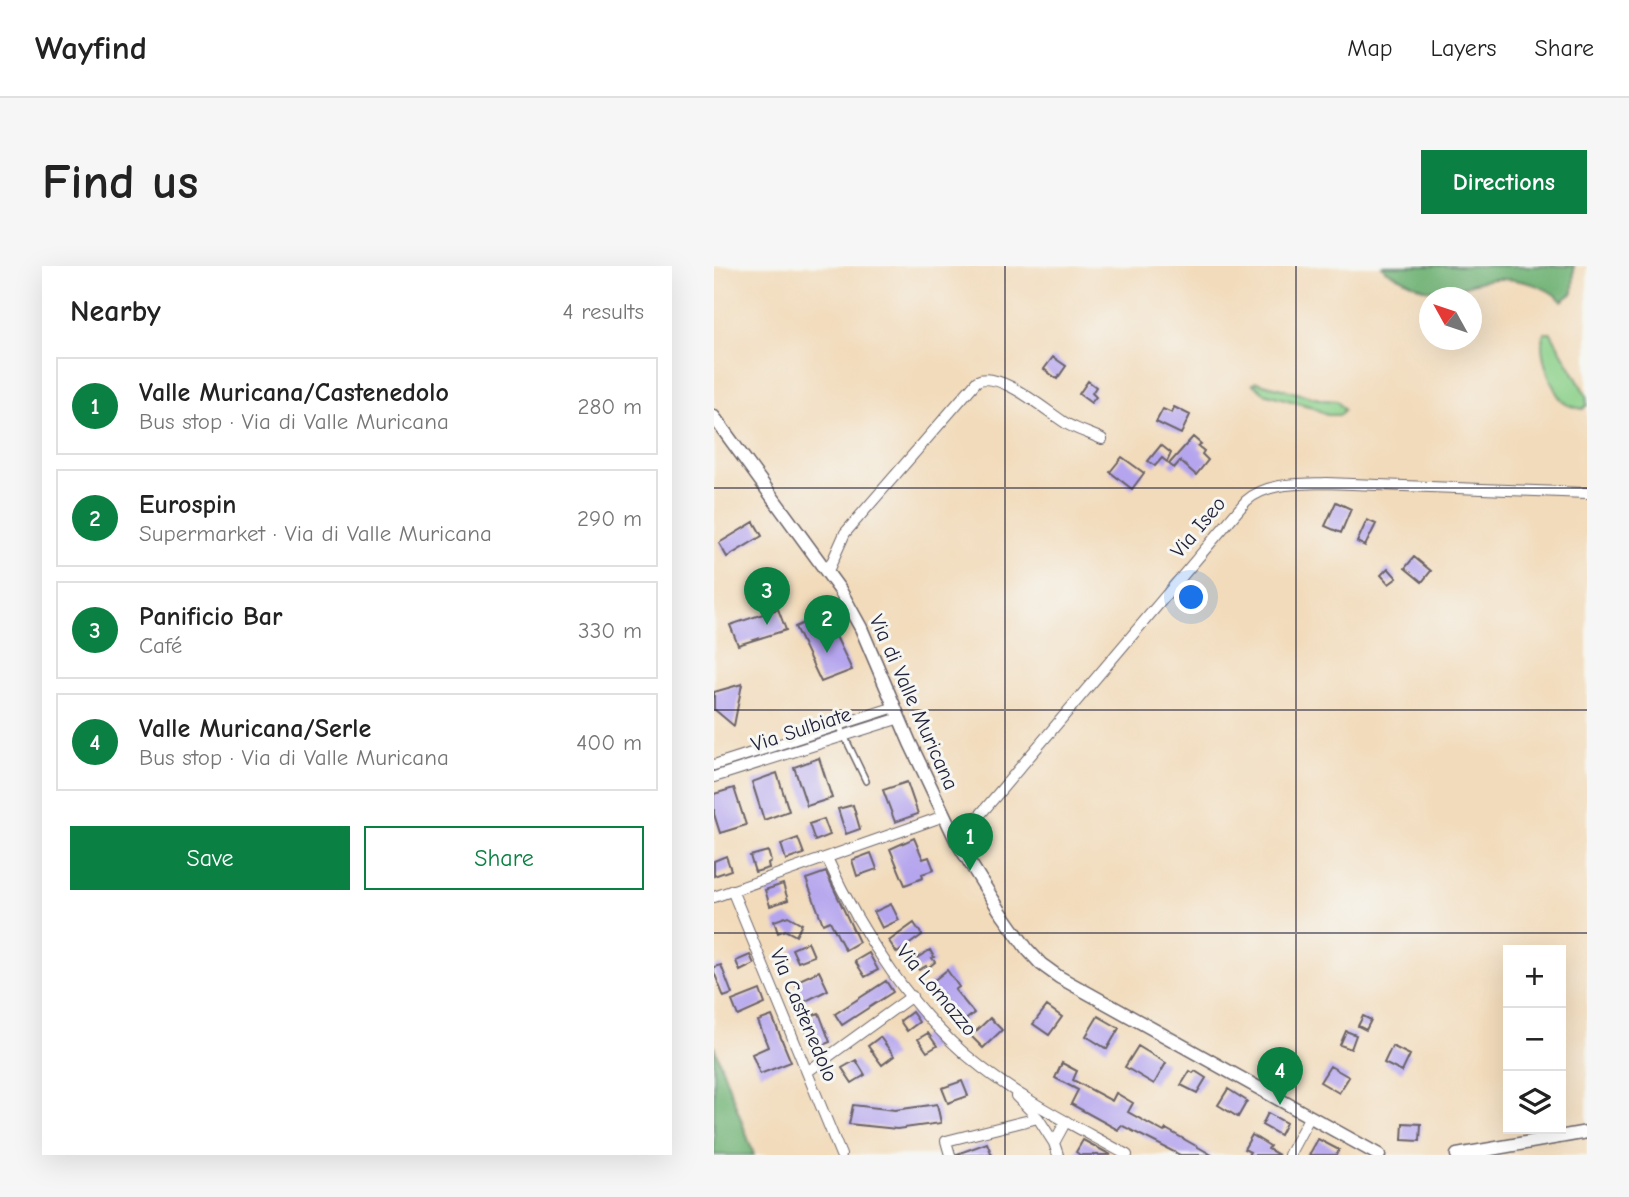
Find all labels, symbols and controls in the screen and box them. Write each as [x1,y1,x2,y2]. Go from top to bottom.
text: Wayfind [35,29,147,67]
text: Map [1347,34,1393,62]
text: Layers [1431,34,1496,62]
text: Share [1534,34,1594,62]
button: Directions [1421,150,1587,214]
text: Find us [42,154,198,210]
north arrow [1419,287,1482,350]
text: Nearby [70,294,161,329]
text: 4 results [562,298,644,325]
text: Valle Muricana/Castenedolo [139,378,449,408]
text: 1 [90,393,100,420]
text: 280 m [577,393,642,420]
text: Bus stop · Via di Valle Muricana [139,408,449,435]
text: Eurospin [139,490,236,520]
street label: Via Iseo [1166,492,1230,562]
text: 2 [89,505,101,532]
text: 290 m [577,505,642,532]
text: Supermarket · Via di Valle Muricana [139,520,492,547]
pin: 3 [744,567,790,625]
your location [1174,580,1208,614]
pin: 2 [804,595,850,653]
text: Panificio Bar [139,602,283,632]
street label: Via di Valle Muricana [865,611,963,793]
text: 3 [89,617,101,644]
text: 330 m [578,617,642,644]
text: Café [139,632,182,659]
street label: Via Sulbiate [748,702,854,756]
text: Valle Muricana/Serle [139,714,371,744]
text: 4 [90,729,100,756]
text: 400 m [576,729,642,756]
text: Bus stop · Via di Valle Muricana [139,744,449,771]
pin: 1 [947,813,993,871]
button: Save [70,826,350,890]
button: Share [364,826,644,890]
street label: Via Lomazzo [892,939,982,1041]
street label: Via Castenedolo [765,945,843,1085]
map controls [1503,945,1566,1134]
button: + [1503,945,1566,1008]
button: − [1503,1008,1566,1071]
pin: 4 [1257,1047,1303,1105]
button: layers [1503,1071,1566,1134]

